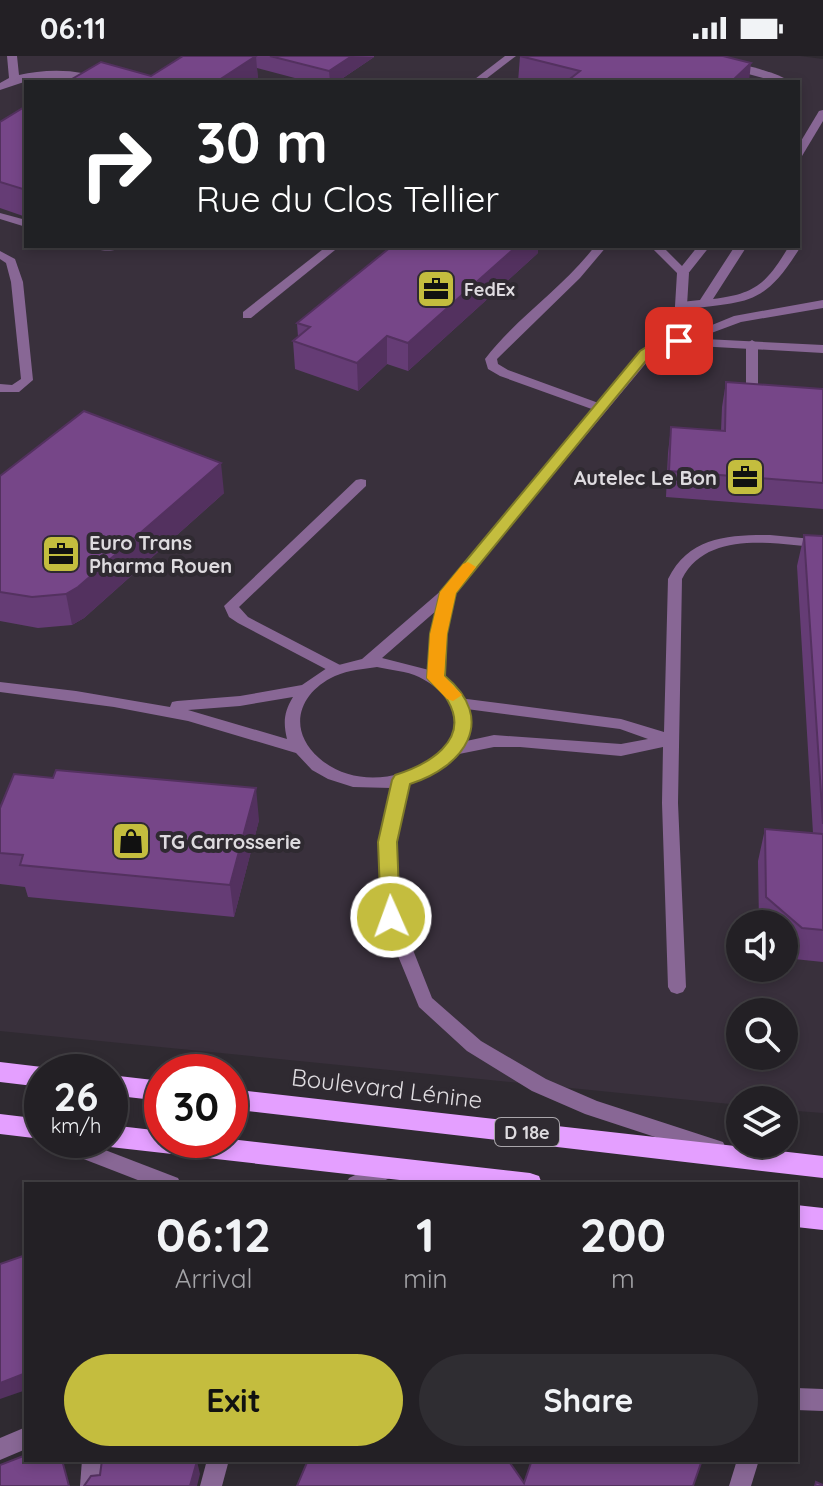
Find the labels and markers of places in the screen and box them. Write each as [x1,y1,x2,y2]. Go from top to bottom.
office icon: FedEx [415,268,457,310]
place label: FedEx [464,278,515,301]
pin [645,307,713,375]
office icon: Autelec Le Bon [724,456,766,498]
place label: Autelec Le Bon [574,465,717,490]
place label: Euro Trans Pharma Rouen [89,530,232,578]
office icon: Euro Trans Pharma Rouen [40,533,82,575]
shop icon: TG Carrosserie [110,820,152,862]
place label: TG Carrosserie [159,829,301,854]

